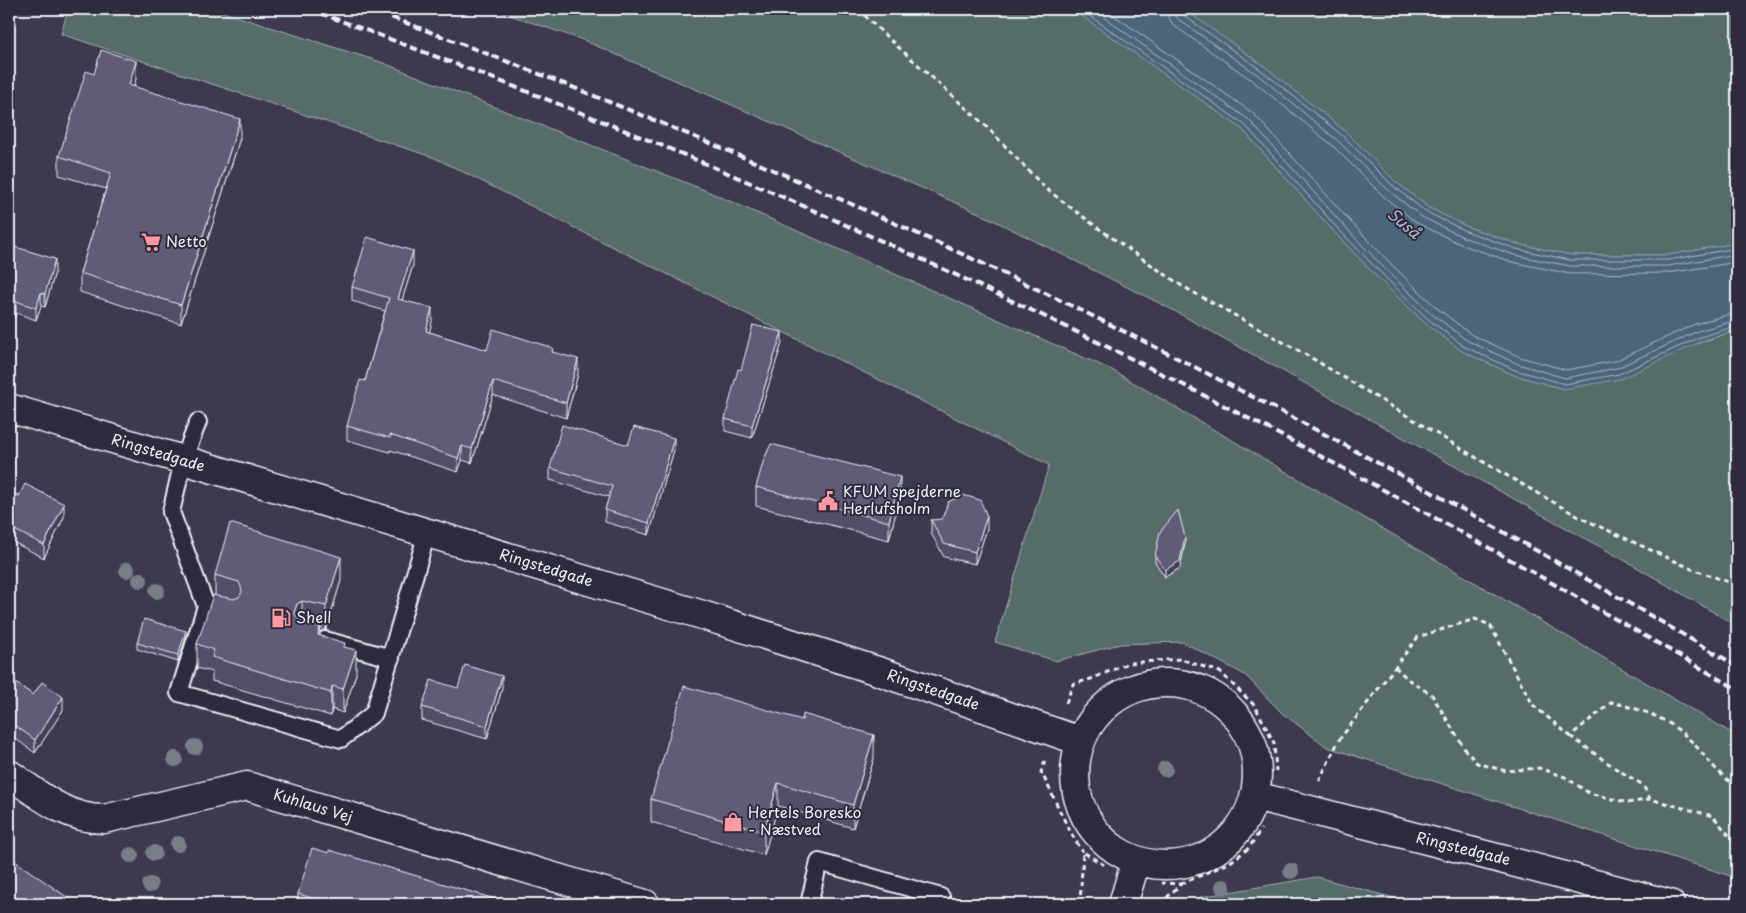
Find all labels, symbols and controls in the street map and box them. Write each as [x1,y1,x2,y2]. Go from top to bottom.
water label: Suså [1383,201,1427,244]
place label: Netto [166,229,207,252]
supermarket icon: Netto [140,231,162,253]
street label: Ringstedgade [109,426,208,477]
place label: KFUM spejderne Herlufsholm [843,479,961,519]
public building icon: KFUM spejderne Herlufsholm [817,490,839,512]
street label: Ringstedgade [497,541,596,592]
place label: Shell [296,605,331,628]
fuel station icon: Shell [270,607,292,629]
street label: Ringstedgade [884,662,983,715]
street label: Kuhlaus Vej [271,782,356,827]
place label: Hertels Boresko - Næstved [748,800,861,840]
shop icon: Hertels Boresko - Næstved [722,811,744,833]
street label: Ringstedgade [1414,825,1513,870]

